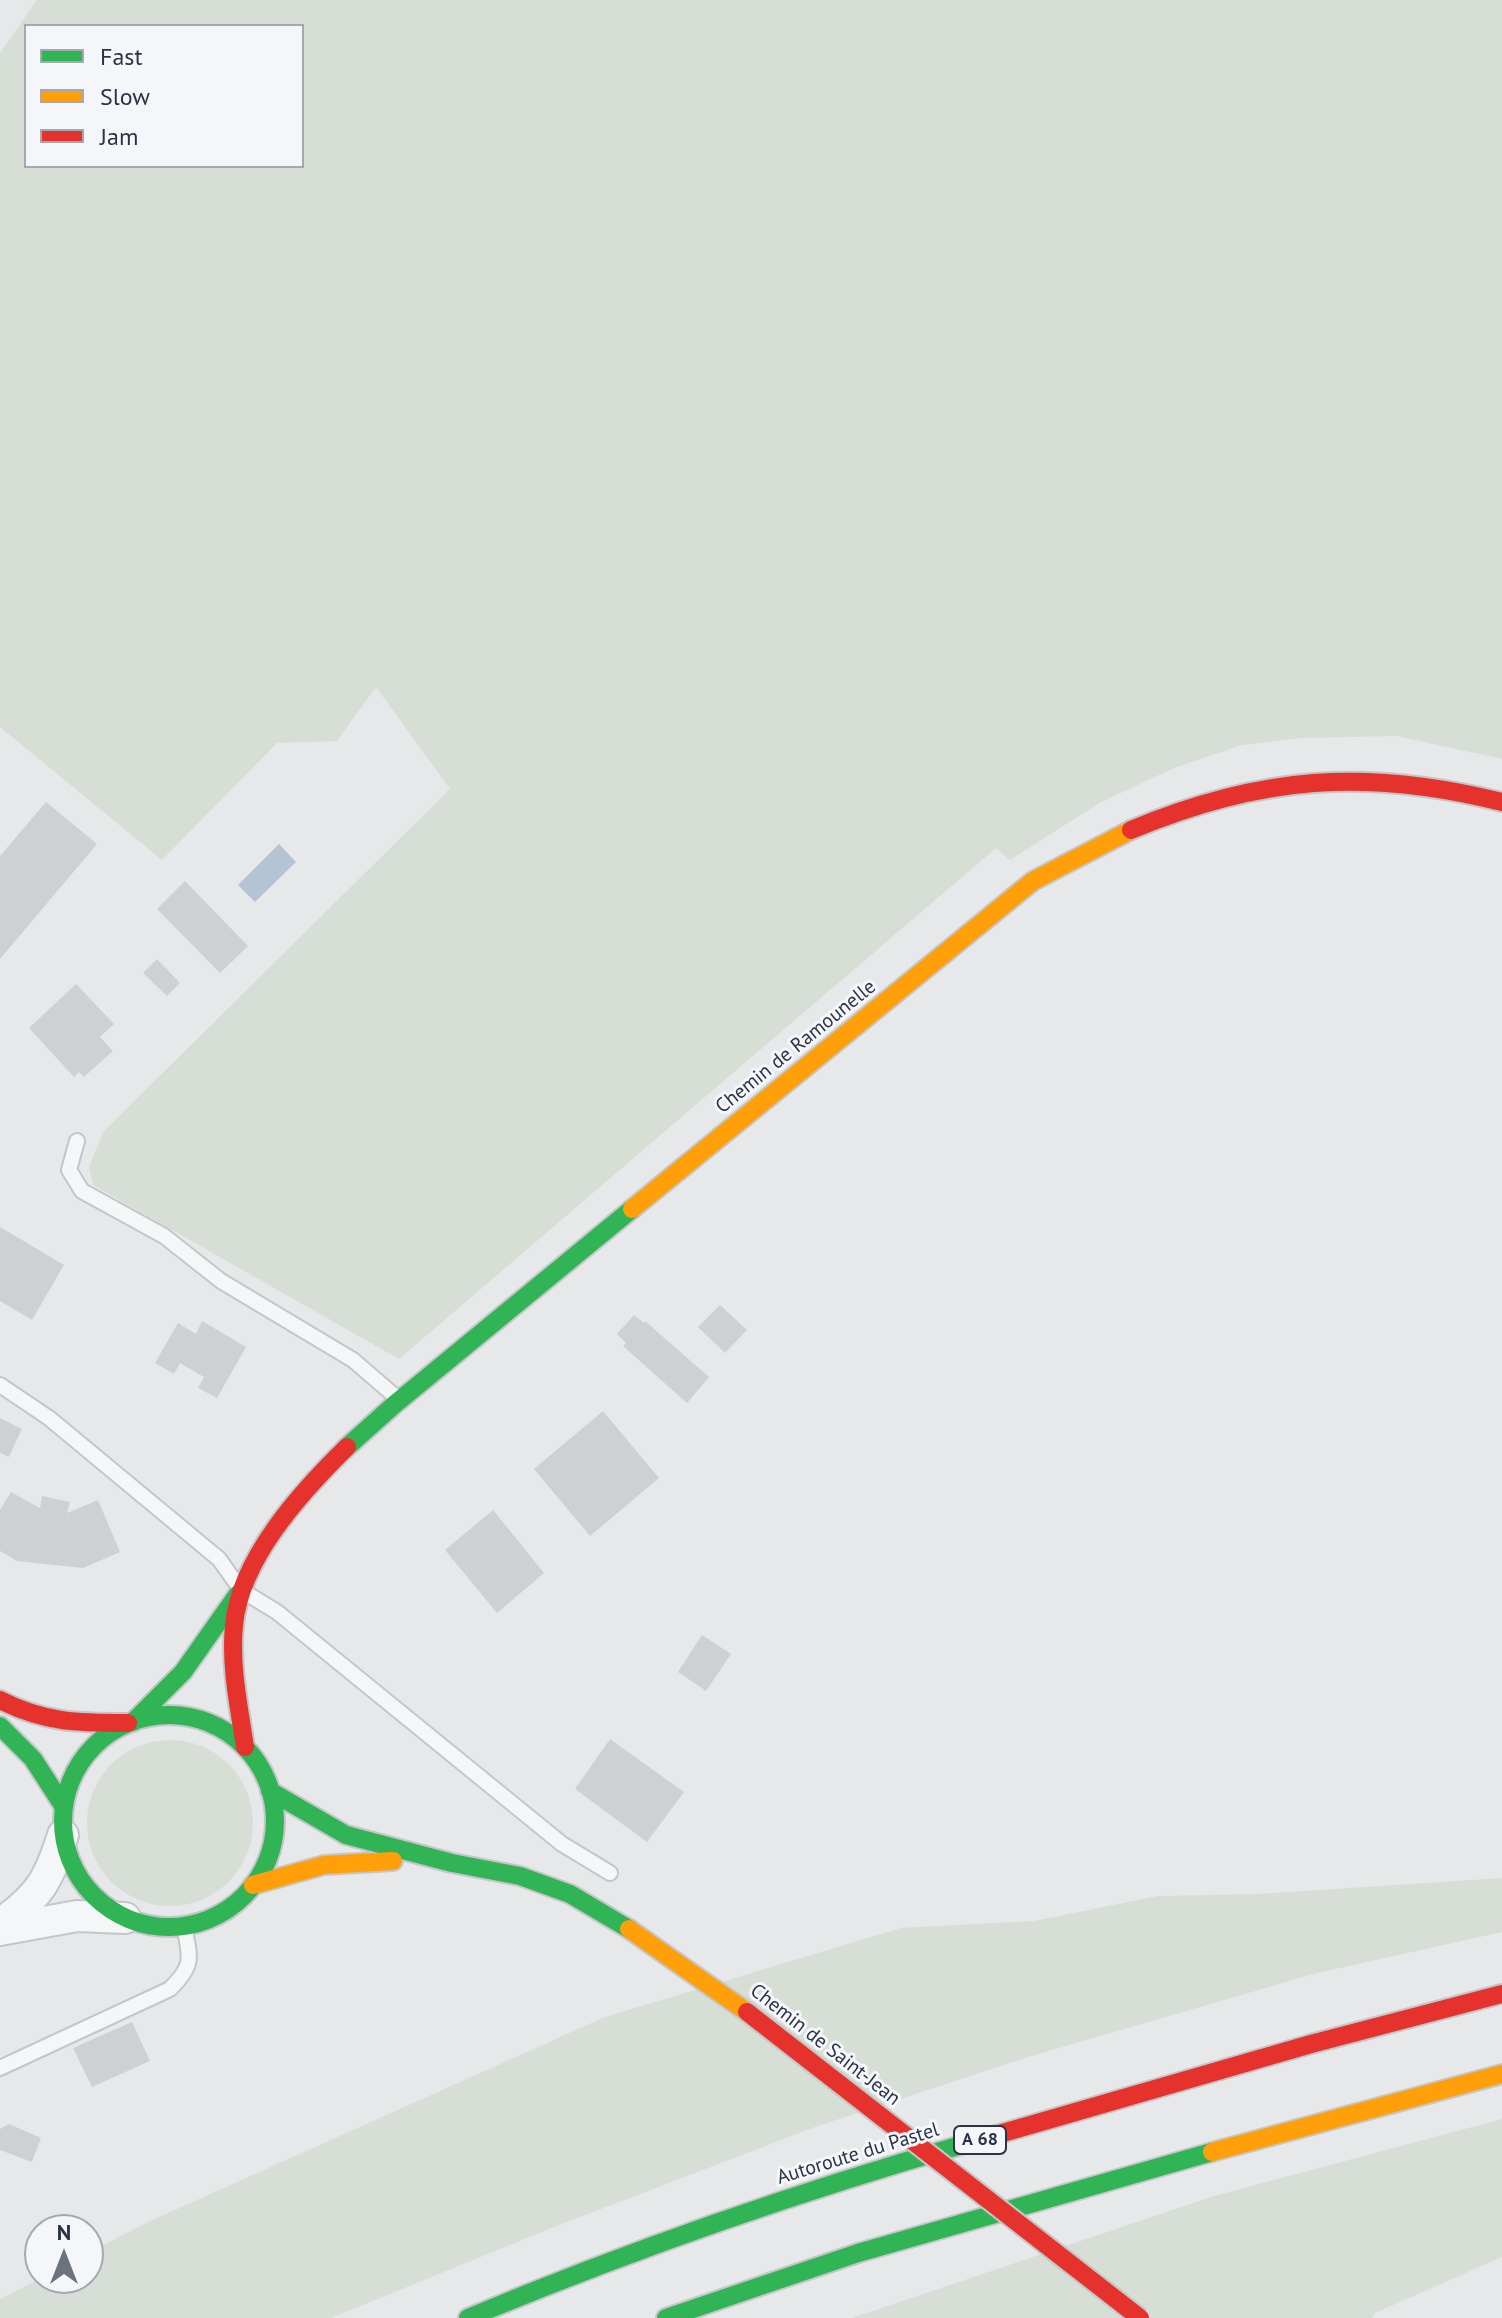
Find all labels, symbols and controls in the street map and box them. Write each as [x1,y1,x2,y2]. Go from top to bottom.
legend [24,24,304,168]
text: Fast [100,41,143,72]
text: Slow [100,81,150,112]
text: Jam [100,121,138,152]
street label: Chemin de Ramounelle [711,975,881,1119]
street label: Chemin de Saint-Jean [745,1979,905,2111]
street label: Autoroute du Pastel [774,2118,942,2190]
road number: A 68 [954,2126,1006,2154]
north arrow [24,2214,104,2294]
text: N [57,2218,71,2246]

